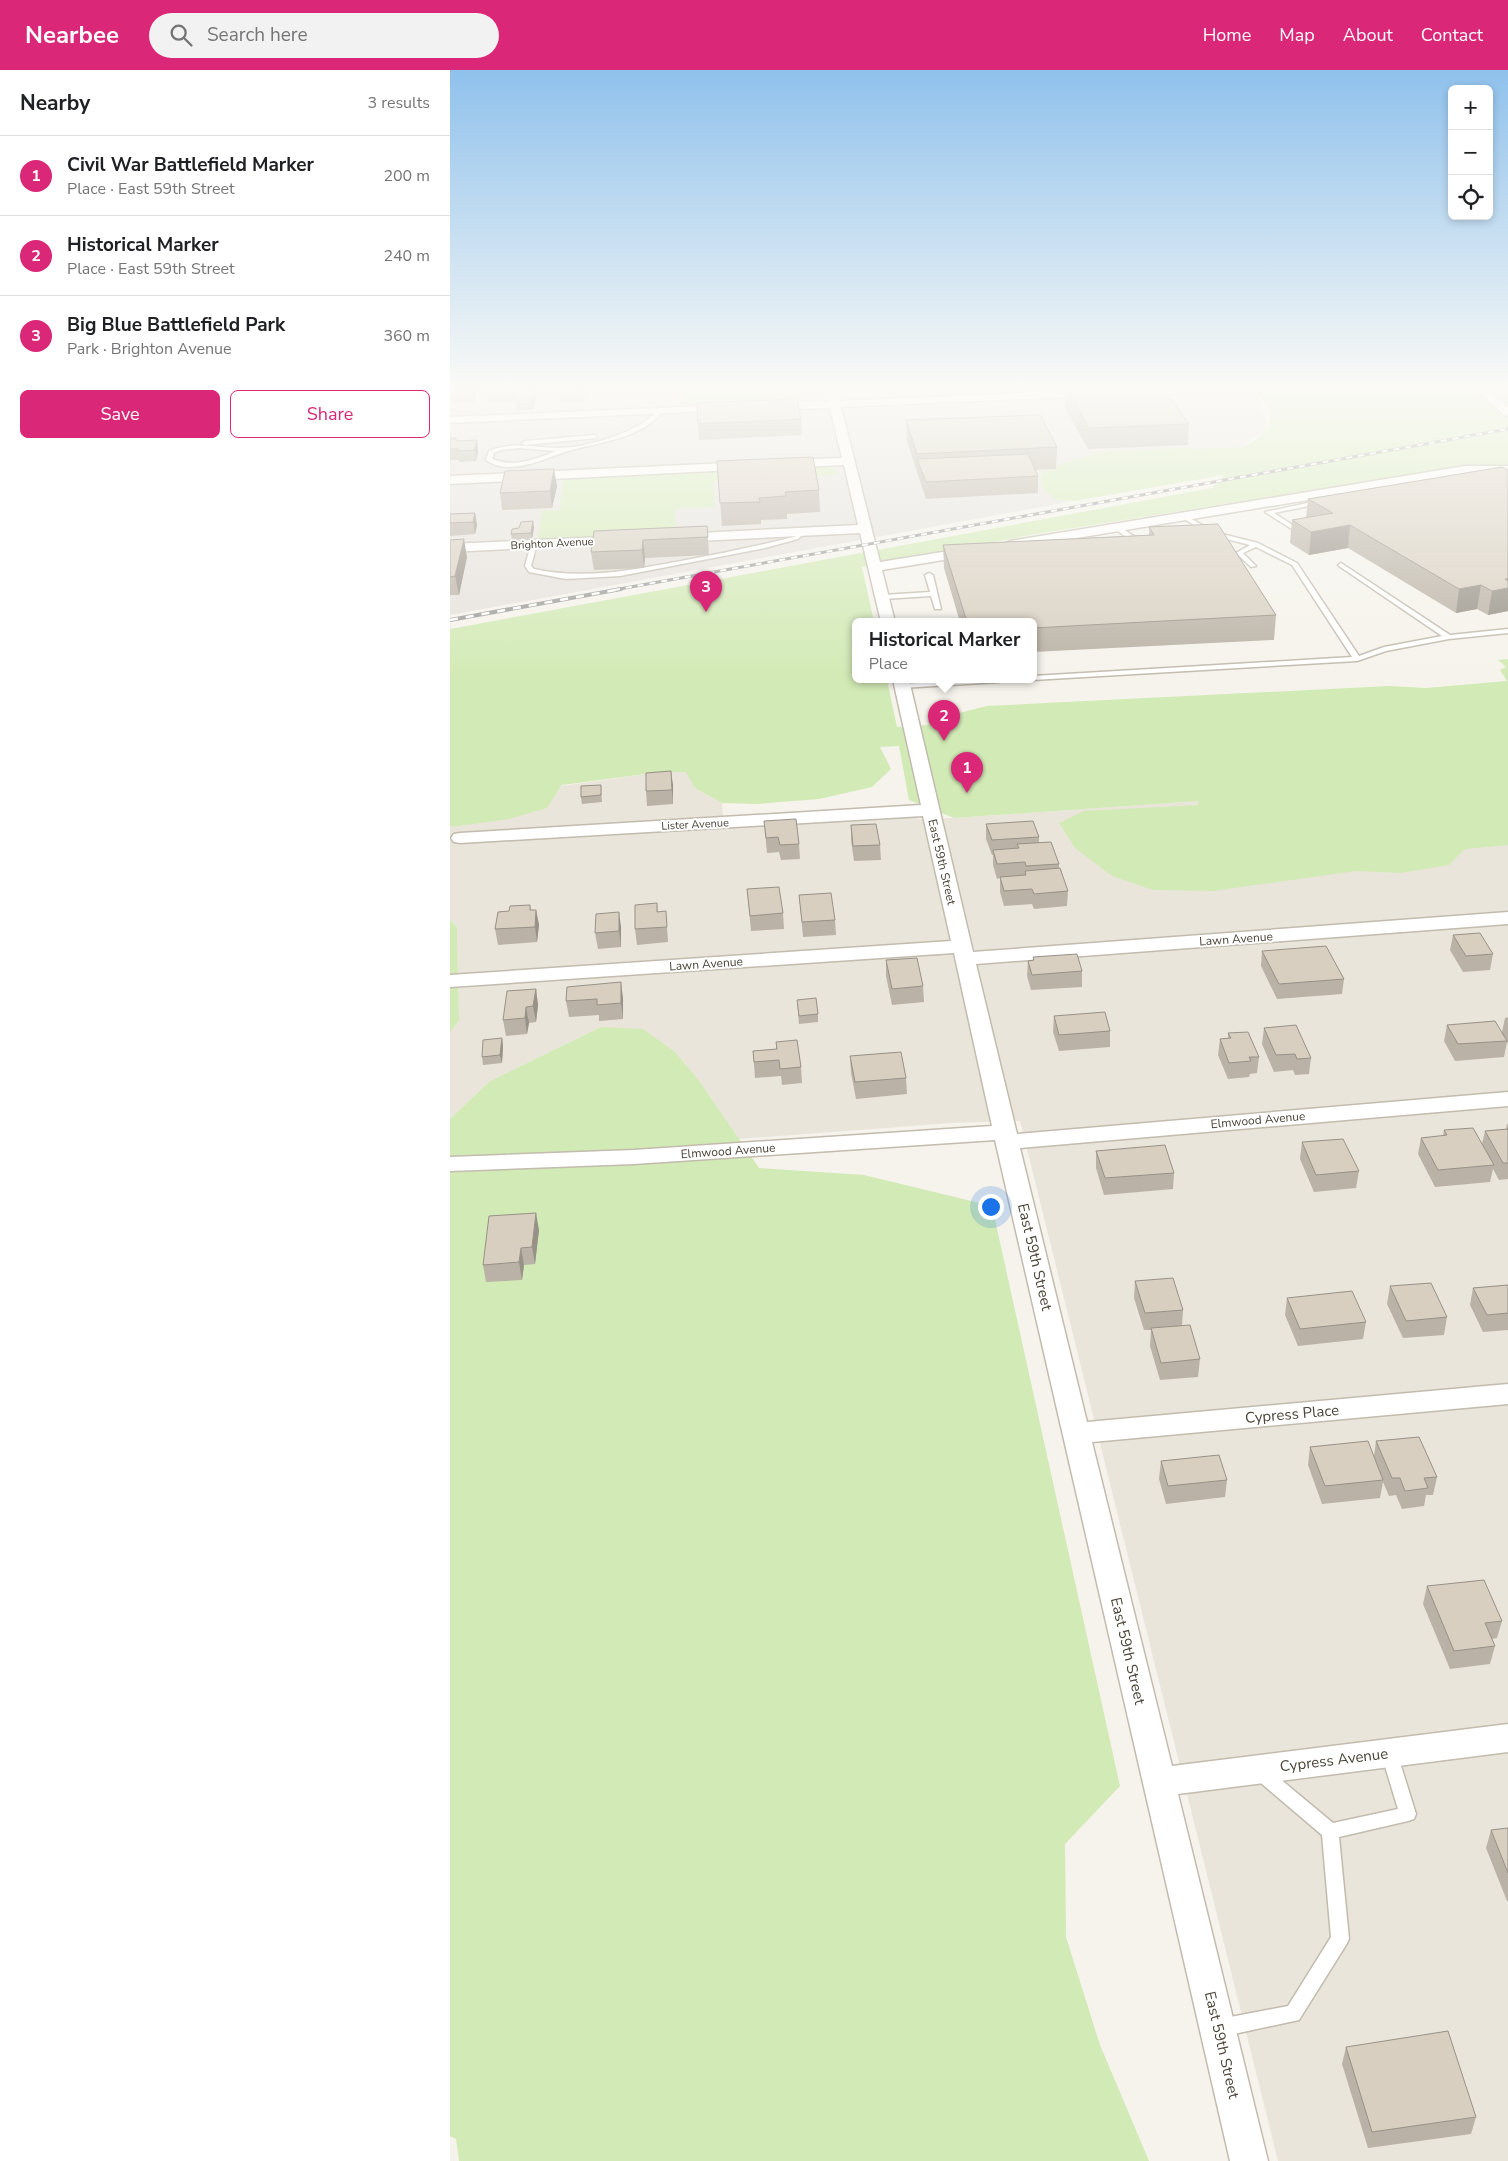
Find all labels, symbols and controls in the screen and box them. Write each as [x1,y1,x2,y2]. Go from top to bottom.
search box [149,13,499,58]
text: Nearbee [25,19,119,51]
icon: search [167,21,195,49]
text: Search here [207,22,308,48]
text: Home [1203,23,1251,47]
text: Map [1279,23,1315,47]
text: About [1343,23,1393,47]
text: Contact [1421,23,1483,47]
map controls [1448,85,1493,220]
button: + [1448,85,1493,130]
text: Nearby [20,89,90,117]
text: 3 results [368,92,430,114]
button: − [1448,130,1493,175]
text: Civil War Battlefield Marker [67,152,314,178]
text: 1 [31,165,41,187]
text: 200 m [383,165,430,187]
button: locate [1448,175,1493,220]
text: Place · East 59th Street [67,178,235,200]
text: Historical Marker [67,232,219,258]
text: 2 [31,245,41,267]
text: 240 m [383,245,430,267]
text: Place · East 59th Street [67,258,235,280]
text: Big Blue Battlefield Park [67,312,285,338]
text: 3 [31,325,41,347]
text: 360 m [383,325,430,347]
text: Park · Brighton Avenue [67,338,232,360]
button: Save [20,390,220,438]
button: Share [230,390,430,438]
street label: Brighton Avenue [510,534,594,553]
pin: 3 [690,571,722,612]
popup [852,618,1037,683]
text: Historical Marker [869,627,1020,653]
text: Place [869,653,908,675]
pin: 2 [928,700,960,741]
pin: 1 [951,752,983,793]
street label: Lister Avenue [661,815,729,834]
street label: East 59th Street [924,818,960,907]
street label: Lawn Avenue [1199,928,1273,950]
street label: Lawn Avenue [669,953,743,975]
street label: Elmwood Avenue [1210,1108,1306,1132]
street label: Elmwood Avenue [680,1140,776,1162]
your location [978,1194,1004,1220]
street label: East 59th Street [1013,1201,1057,1313]
street label: Cypress Place [1244,1400,1340,1428]
street label: East 59th Street [1106,1595,1150,1707]
street label: Cypress Avenue [1279,1743,1389,1777]
street label: East 59th Street [1200,1989,1244,2101]

